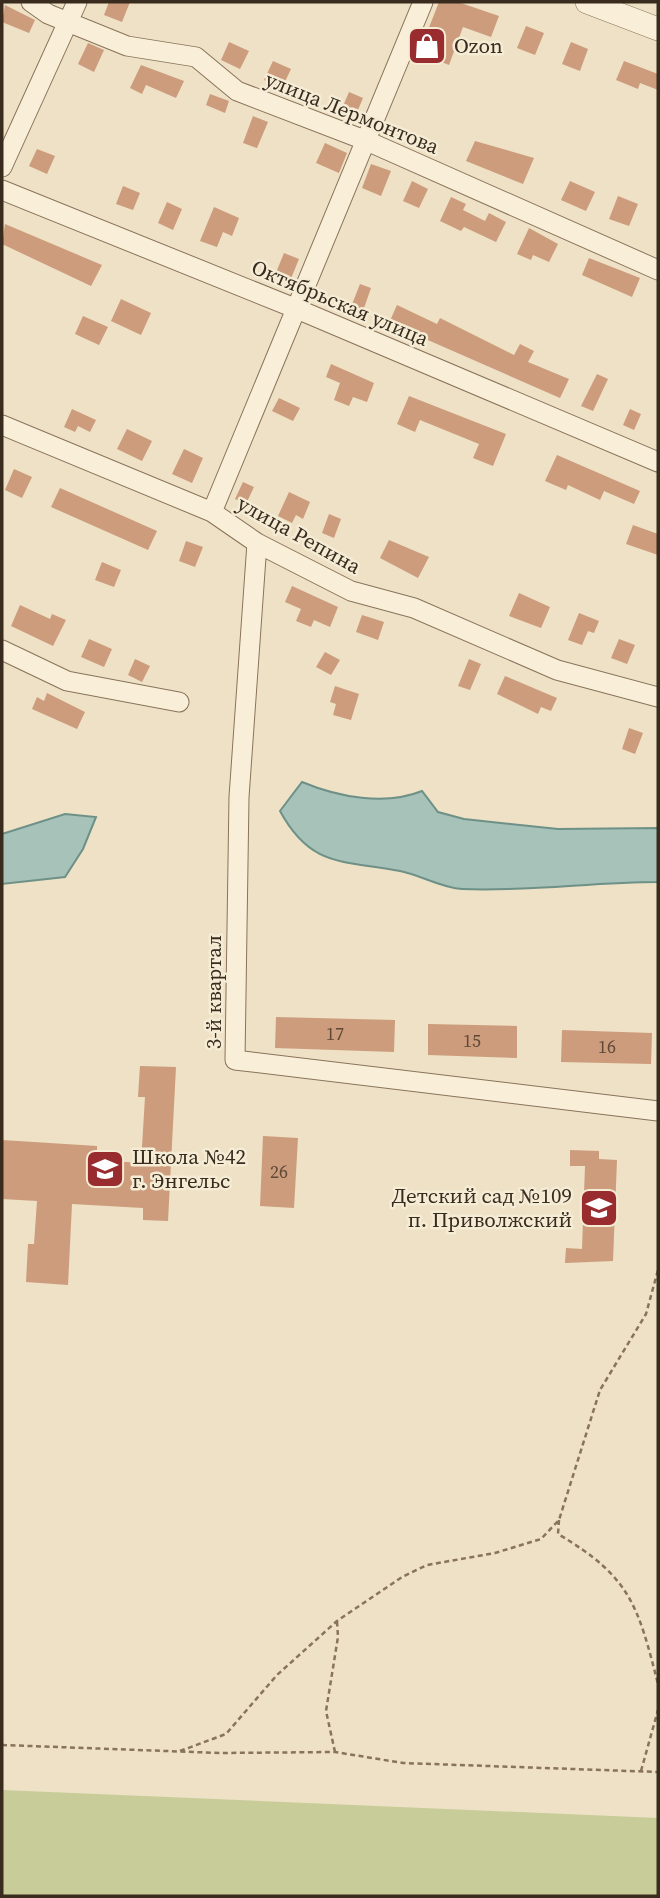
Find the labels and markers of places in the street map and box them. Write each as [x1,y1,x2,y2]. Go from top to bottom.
shop icon: Ozon [406,25,448,67]
place label: Ozon [454,31,503,60]
place label: Школа №42 г. Энгельс [132,1142,246,1195]
school or university icon: Школа №42 г. Энгельс [84,1148,126,1190]
place label: Детский сад №109 п. Приволжский [392,1181,572,1234]
school or university icon: Детский сад №109 п. Приволжский [578,1187,620,1229]

